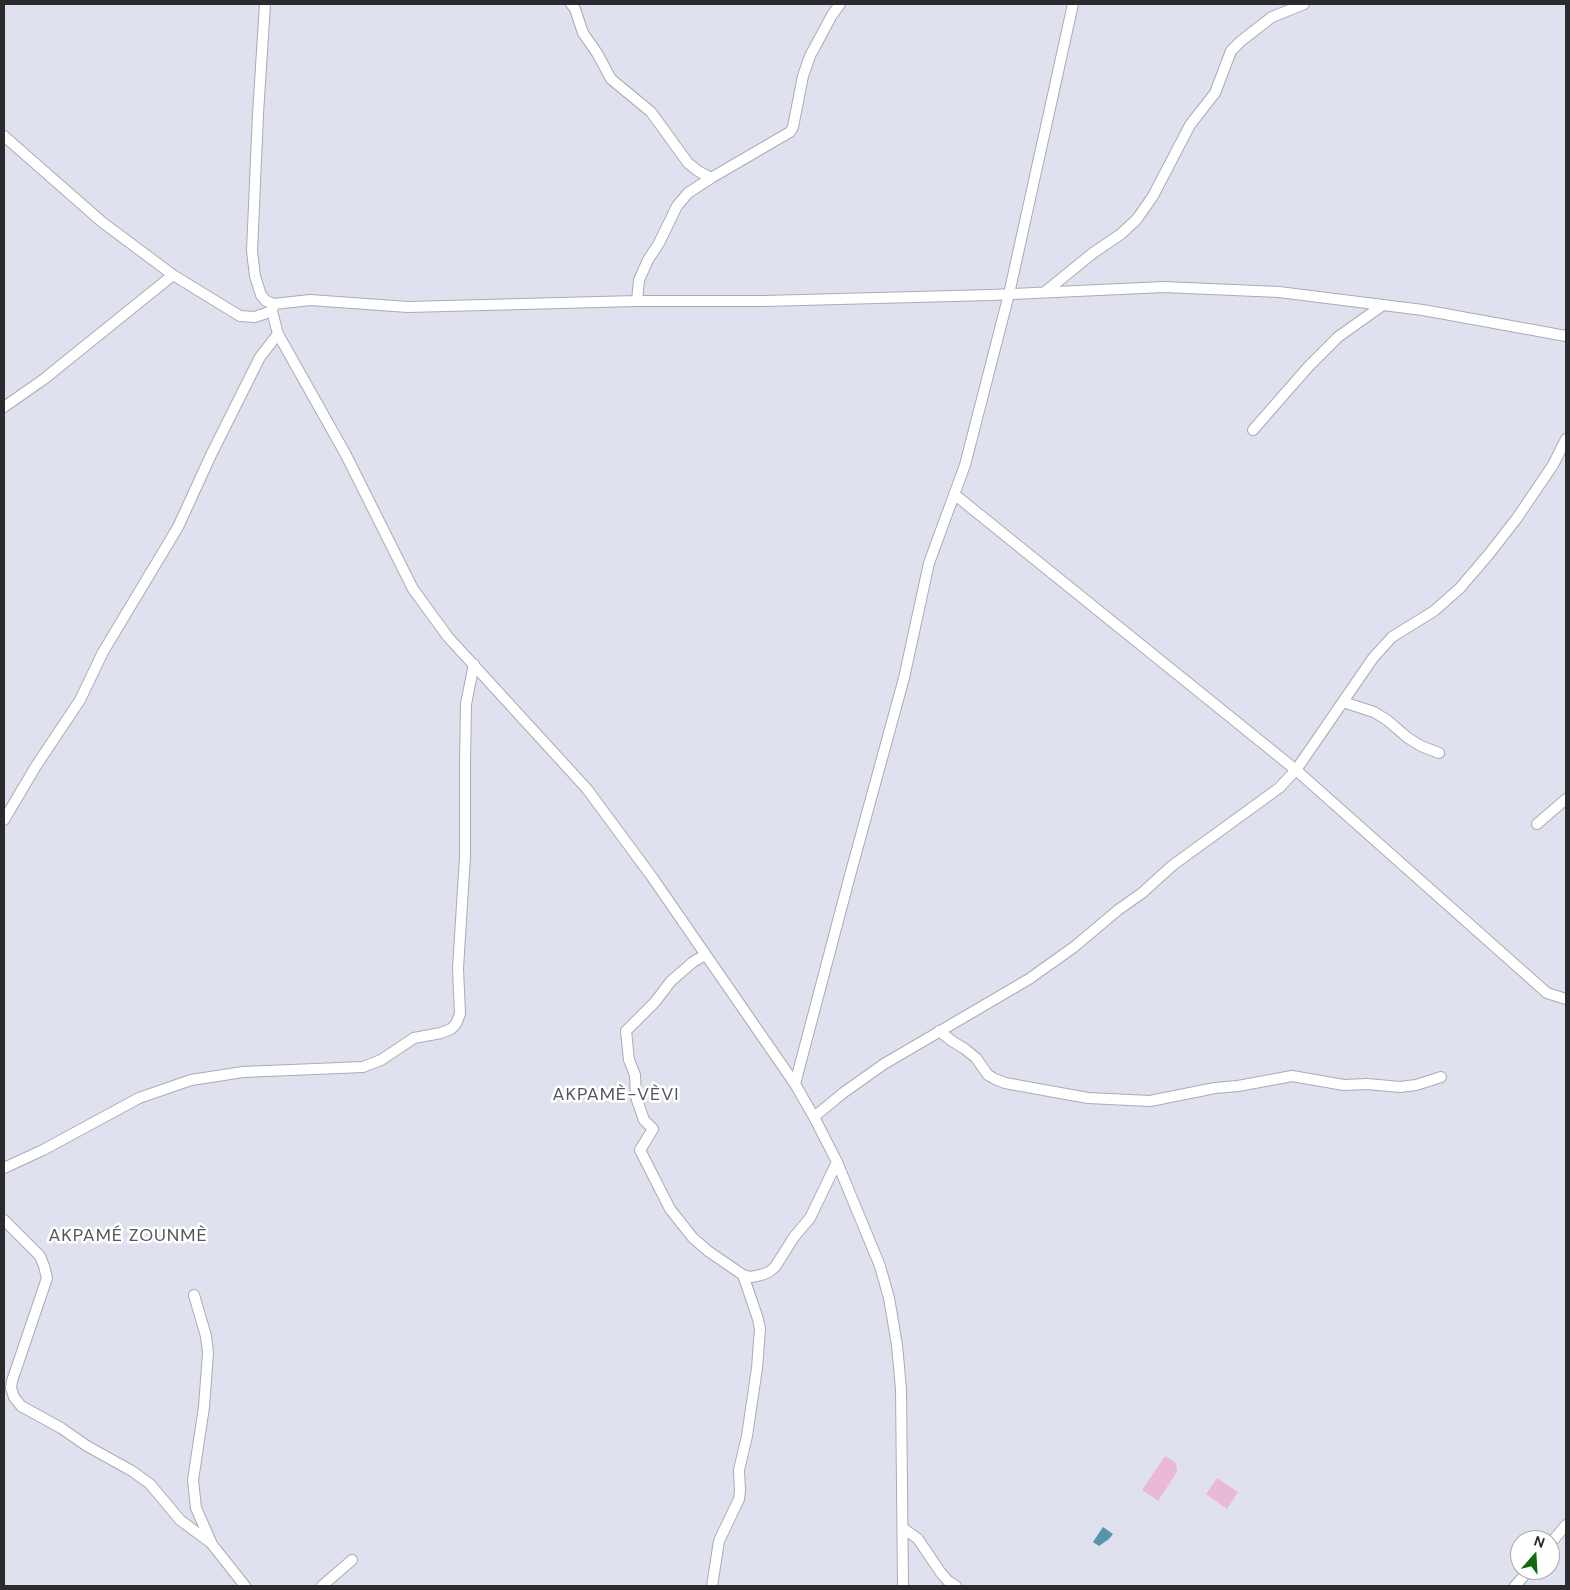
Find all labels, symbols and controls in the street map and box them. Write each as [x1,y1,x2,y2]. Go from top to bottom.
district label: AKPAMÈ-VÈVI [551,1084,681,1106]
district label: AKPAMÉ ZOUNMÈ [47,1225,209,1247]
north arrow [1510,1530,1560,1580]
text: N [1532,1532,1547,1552]

